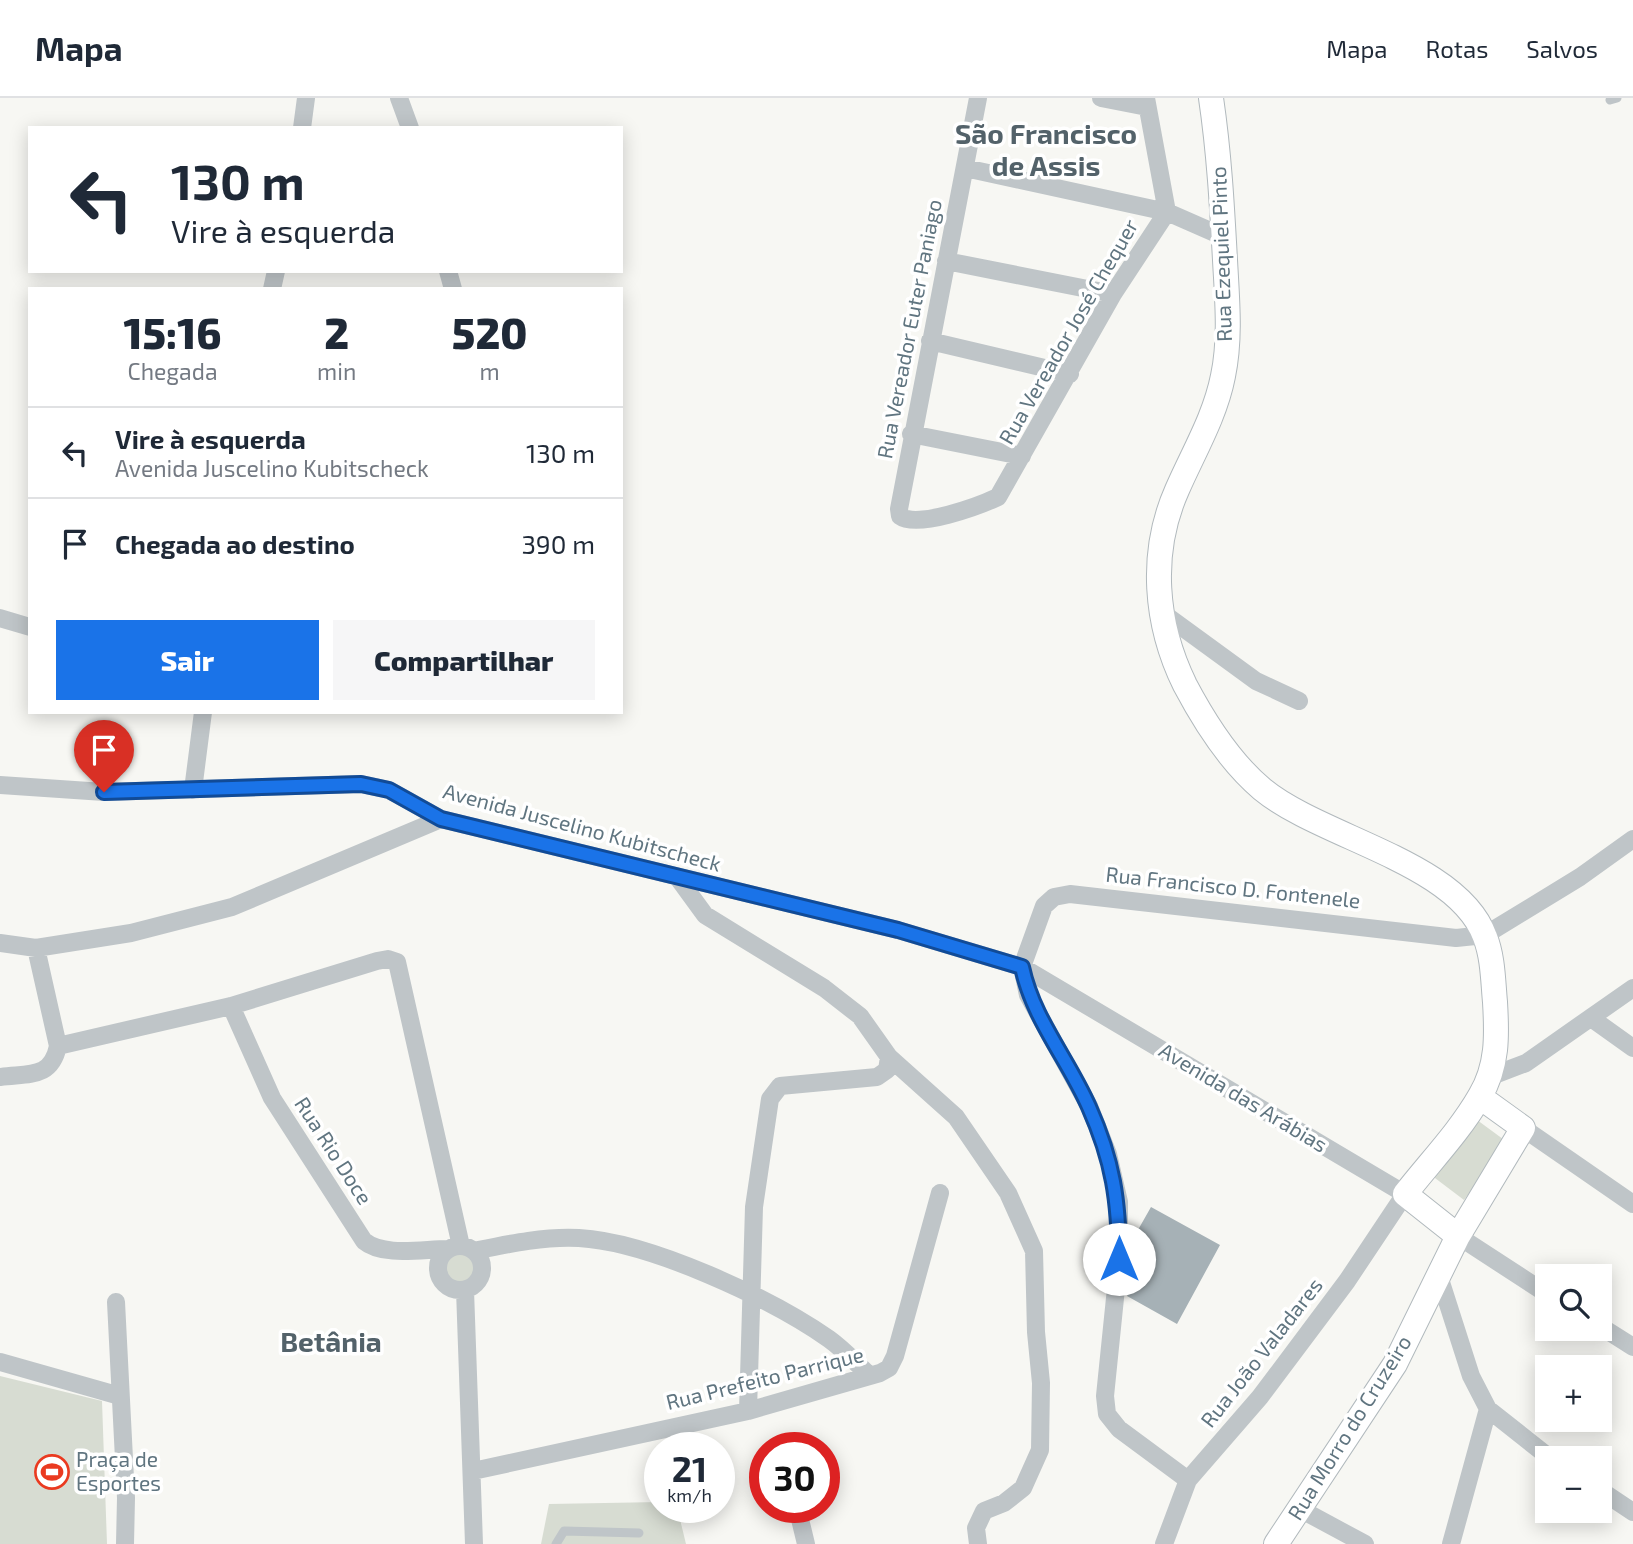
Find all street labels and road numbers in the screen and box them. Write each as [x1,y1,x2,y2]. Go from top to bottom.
street label: Rua Ezequiel Pinto [1205,166,1236,342]
street label: Rua Vereador Euter Paniago [871,197,946,460]
street label: Rua Vereador José Chequer [993,214,1143,448]
street label: Avenida Juscelino Kubitscheck [441,777,724,876]
street label: Rua Francisco D. Fontenele [1105,861,1362,912]
street label: Avenida das Arábias [1155,1037,1332,1157]
street label: Rua Rio Doce [290,1092,378,1209]
street label: Rua João Valadares [1195,1272,1327,1432]
street label: Rua Morro do Cruzeiro [1282,1330,1416,1524]
street label: Rua Prefeito Parrique [663,1341,866,1414]

